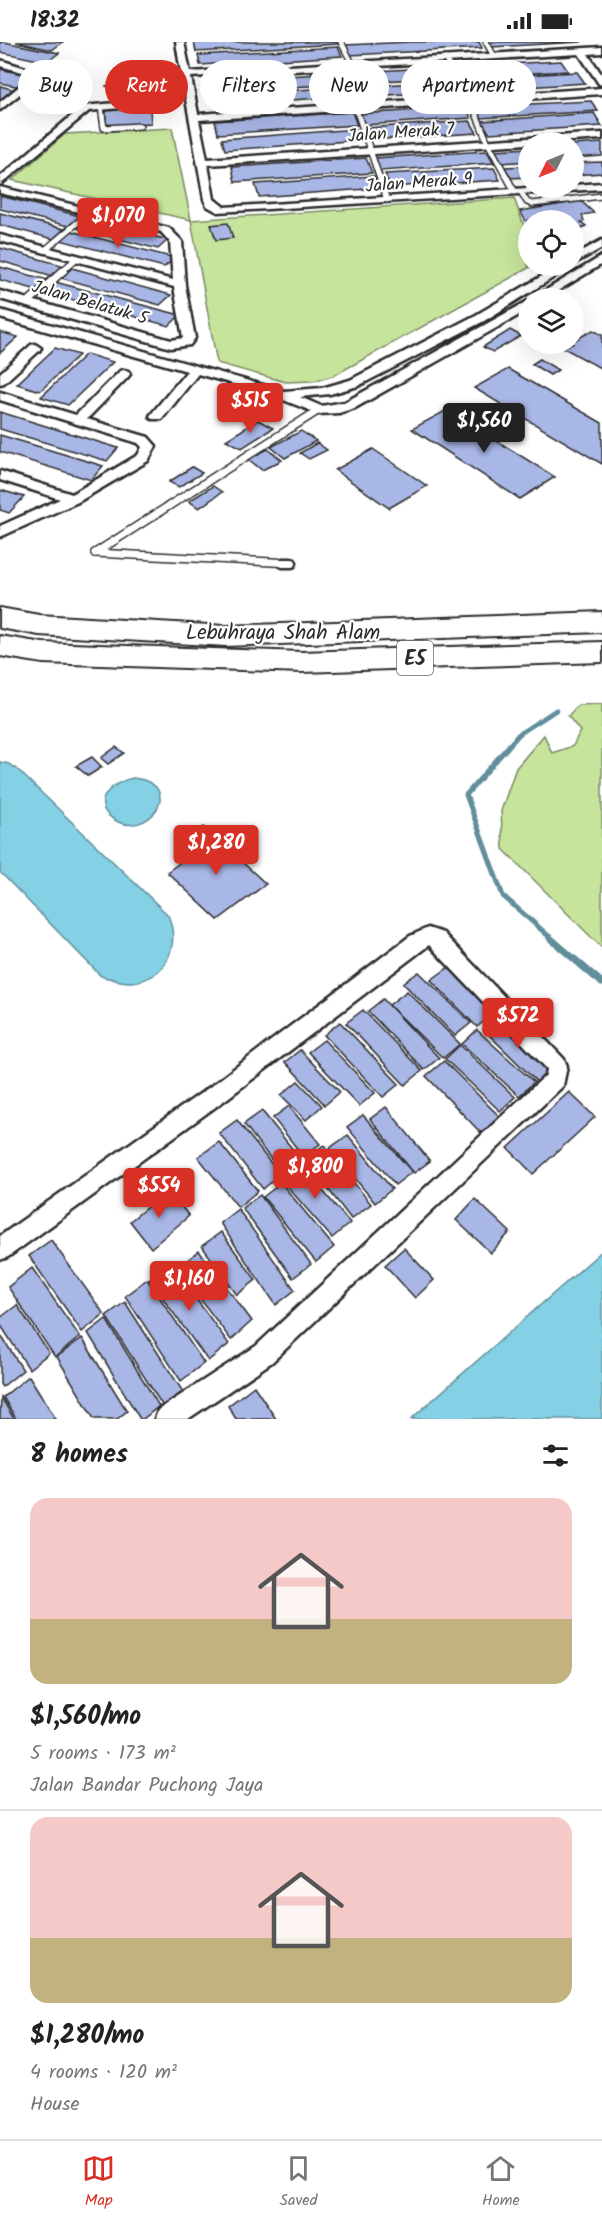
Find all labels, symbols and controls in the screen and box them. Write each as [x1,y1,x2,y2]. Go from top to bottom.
text: 18:32 [30,4,80,39]
chip: Buy [18,60,93,114]
chip: Rent [105,60,188,114]
chip: Filters [200,60,297,114]
chip: New [309,60,389,114]
chip: Apartment [401,60,536,114]
street label: Jalan Merak 7 [347,115,456,152]
north arrow [518,132,584,198]
map controls [518,132,584,354]
street label: Jalan Merak 9 [364,165,474,202]
pin: $1,070 [69,198,167,249]
text: $1,070 [91,201,145,233]
button: locate [518,210,584,276]
street label: Jalan Belatuk 5 [28,273,152,334]
button: layers [518,288,584,354]
pin: $515 [214,383,286,434]
text: $515 [231,386,269,418]
pin: $1,560 [435,403,533,454]
text: $1,560 [457,406,511,438]
street label: Lebuhraya Shah Alam [186,617,380,650]
road number: E5 [397,641,433,675]
pin: $1,280 [167,825,265,876]
text: $1,280 [188,828,244,860]
pin: $572 [482,998,554,1049]
text: $572 [496,1001,540,1033]
pin: $1,800 [266,1149,364,1200]
text: $1,800 [287,1152,343,1184]
pin: $554 [123,1168,195,1219]
text: $554 [138,1171,180,1203]
pin: $1,160 [140,1261,238,1312]
text: $1,160 [164,1264,214,1296]
text: 8 homes [30,1434,128,1476]
icon: filters [539,1439,572,1472]
icon: home [247,1537,355,1645]
text: $1,560/mo [30,1696,141,1738]
text: 5 rooms · 173 m² [30,1738,176,1770]
text: Jalan Bandar Puchong Jaya [30,1770,263,1802]
icon: home [247,1856,355,1964]
text: $1,280/mo [30,2015,144,2057]
text: 4 rooms · 120 m² [30,2057,177,2089]
text: House [30,2089,80,2121]
tab: Map [82,2152,115,2213]
tab: Saved [280,2152,318,2213]
tab: Home [482,2152,520,2213]

